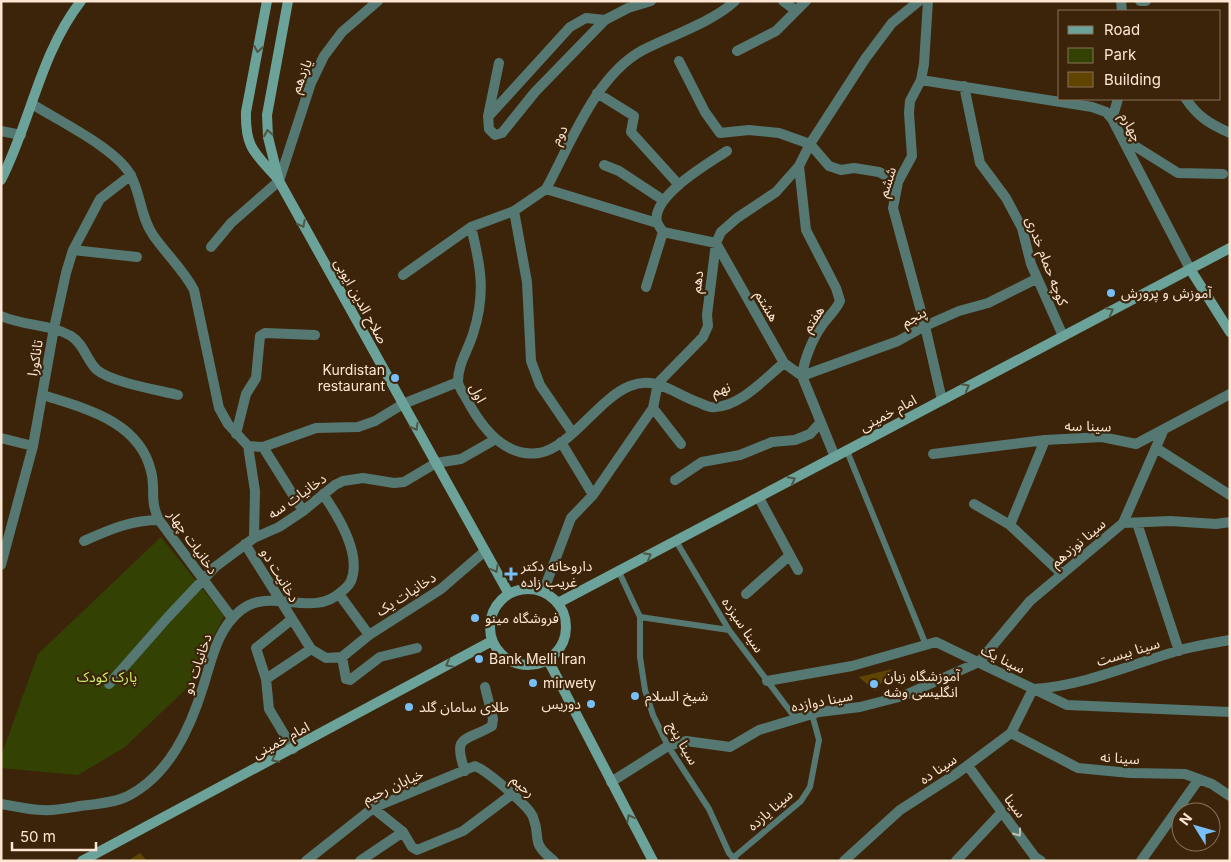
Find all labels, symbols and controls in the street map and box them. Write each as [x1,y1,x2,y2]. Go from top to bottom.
legend [1058,10,1221,100]
text: Road [1104,20,1140,39]
one-way arrow [254,45,264,54]
text: Park [1104,45,1137,64]
street label: یازدهم [286,56,318,97]
text: Building [1104,70,1161,89]
street label: چهارم [1114,109,1146,146]
street label: دوم [546,122,573,149]
one-way arrow [263,129,273,138]
street label: ششم [874,165,902,200]
street label: کوچه حمام خدری [1020,214,1072,309]
one-way arrow [296,218,306,227]
street label: صلاح الدین ایوبی [328,255,392,348]
street label: دهم [687,269,709,295]
place label: آموزش و پرورش [1121,284,1213,303]
street label: هشتم [749,287,783,326]
marker: آموزش و پرورش [1105,287,1117,299]
street label: هفتم [798,302,830,337]
street label: پنجم [898,303,931,333]
one-way arrow [1104,307,1113,317]
street label: تاناکورا [23,339,47,377]
place label: Kurdistan restaurant [318,361,385,394]
marker: Kurdistan restaurant [389,372,401,384]
street label: نهم [710,378,733,402]
street label: اول [466,380,490,406]
one-way arrow [961,384,970,394]
street label: امام خمینی [856,390,921,437]
street label: سینا سه [1064,417,1112,434]
one-way arrow [409,422,419,431]
street label: دخانیات سه [264,469,330,522]
one-way arrow [786,476,795,486]
street label: دخانیات چهار [163,506,222,579]
street label: سینا نوزدهم [1047,515,1111,573]
street label: دخانیت دو [257,545,303,606]
one-way arrow [643,552,652,562]
place label: داروخانه دکتر غریب زاده [520,557,593,591]
one-way arrow [488,564,498,573]
street label: دخانیات یک [373,568,439,619]
marker: داروخانه دکتر غریب زاده [505,568,517,580]
street label: سینا سیزده [718,594,768,656]
place label: فروشگاه مینو [485,609,559,627]
marker: فروشگاه مینو [469,612,481,624]
street label: دخانیات دو [178,631,216,697]
street label: سینا بیست [1094,634,1162,669]
street label: سینا یک [978,641,1028,677]
place label: Bank Melli Iran [489,650,586,667]
marker: Bank Melli Iran [473,653,485,665]
one-way arrow [445,658,454,668]
place label: آموزشگاه زبان انگلیسی وشه [884,667,961,701]
park label: پارک کودک [77,668,137,687]
place label: mirwety [543,674,596,691]
marker: mirwety [527,677,539,689]
marker: آموزشگاه زبان انگلیسی وشه [868,678,880,690]
street label: سینا دوازده [790,686,854,716]
place label: شیخ السلام [645,687,708,707]
marker: شیخ السلام [629,690,641,702]
place label: دوریس [541,695,581,713]
place label: طلای سامان گلد [419,698,509,716]
marker: دوریس [585,698,597,710]
marker: طلای سامان گلد [403,701,415,713]
street label: امام خمینی [249,717,314,764]
street label: سینا پنج [662,718,703,769]
street label: سینا نه [1100,748,1140,767]
street label: سینا ده [916,750,960,787]
one-way arrow [272,753,281,763]
street label: خیابان رحیم [360,765,427,809]
street label: رحیم [506,771,539,803]
street label: سینا یازده [744,785,796,835]
street label: سینا [1001,791,1030,821]
north arrow [1171,802,1221,852]
text: N [1175,809,1195,828]
one-way arrow [626,814,636,823]
scale bar [12,820,96,852]
text: 50 m [20,827,56,846]
one-way arrow [1012,827,1021,837]

